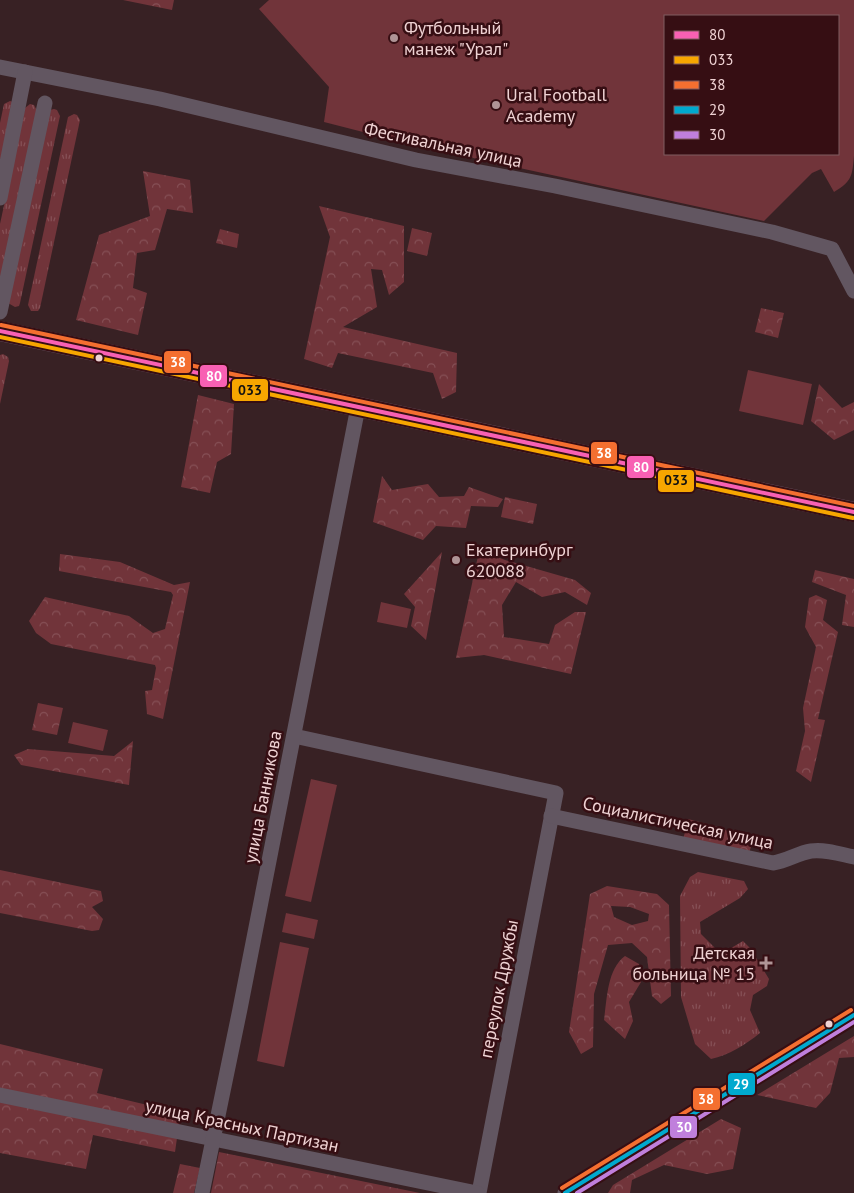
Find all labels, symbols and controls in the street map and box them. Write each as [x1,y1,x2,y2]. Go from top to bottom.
legend [664,15,839,155]
place label: Футбольный манеж "Урал" [404,16,508,60]
text: 80 [709,25,725,44]
marker: Футбольный манеж "Урал" [388,32,400,44]
text: 033 [709,50,734,69]
text: 38 [709,75,725,94]
place label: Ural Football Academy [506,83,607,127]
marker: Ural Football Academy [490,99,502,111]
text: 29 [709,100,725,119]
street label: Фестивальная улица [362,117,524,172]
text: 30 [709,125,725,144]
line badge: 38 [163,350,192,374]
unlabelled marker [94,353,104,363]
text: 38 [170,353,186,371]
line badge: 80 [199,364,228,388]
text: 80 [206,367,222,385]
line badge: 033 [231,378,269,402]
text: 033 [238,381,262,399]
line badge: 38 [590,441,618,465]
text: 38 [596,444,612,462]
line badge: 80 [626,455,655,479]
text: 80 [633,458,649,476]
line badge: 033 [657,469,695,493]
text: 033 [664,471,688,489]
place label: Екатеринбург 620088 [466,538,573,582]
marker: Екатеринбург 620088 [450,554,462,566]
street label: улица Банникова [238,729,287,865]
street label: Социалистическая улица [581,791,775,854]
street label: переулок Дружбы [474,918,523,1060]
place label: Детская больница № 15 [632,941,755,985]
marker: Детская больница № 15 [759,956,773,970]
unlabelled marker [824,1019,834,1029]
line badge: 29 [727,1072,756,1096]
text: 29 [733,1075,749,1093]
line badge: 38 [692,1087,721,1111]
text: 38 [698,1090,714,1108]
street label: улица Красных Партизан [143,1094,341,1157]
line badge: 30 [669,1115,698,1139]
text: 30 [676,1118,692,1136]

